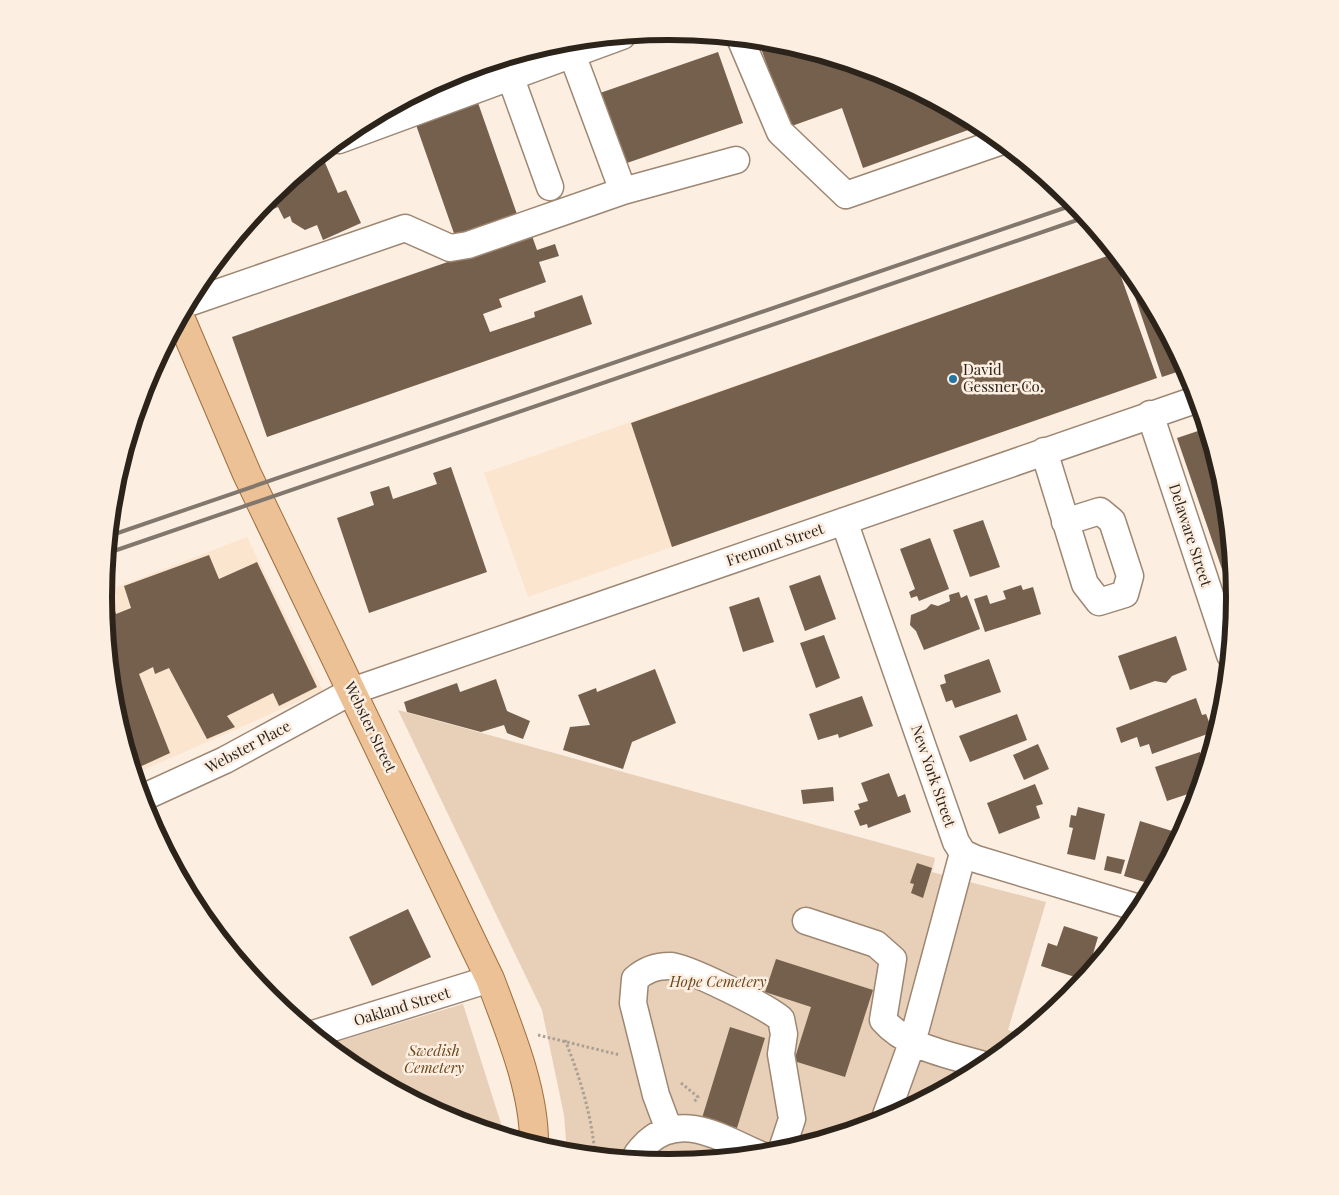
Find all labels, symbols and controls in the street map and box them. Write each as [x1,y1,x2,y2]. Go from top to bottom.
place label: David Gessner Co. [963,359,1044,396]
marker: David Gessner Co. [947,373,959,385]
street label: Delaware Street [1165,481,1217,589]
street label: Fremont Street [723,518,827,570]
street label: Webster Street [340,677,402,776]
street label: Webster Place [201,715,294,777]
street label: New York Street [907,722,961,830]
park label: Hope Cemetery [669,971,766,991]
street label: Oakland Street [351,982,453,1030]
park label: Swedish Cemetery [404,1040,464,1077]

